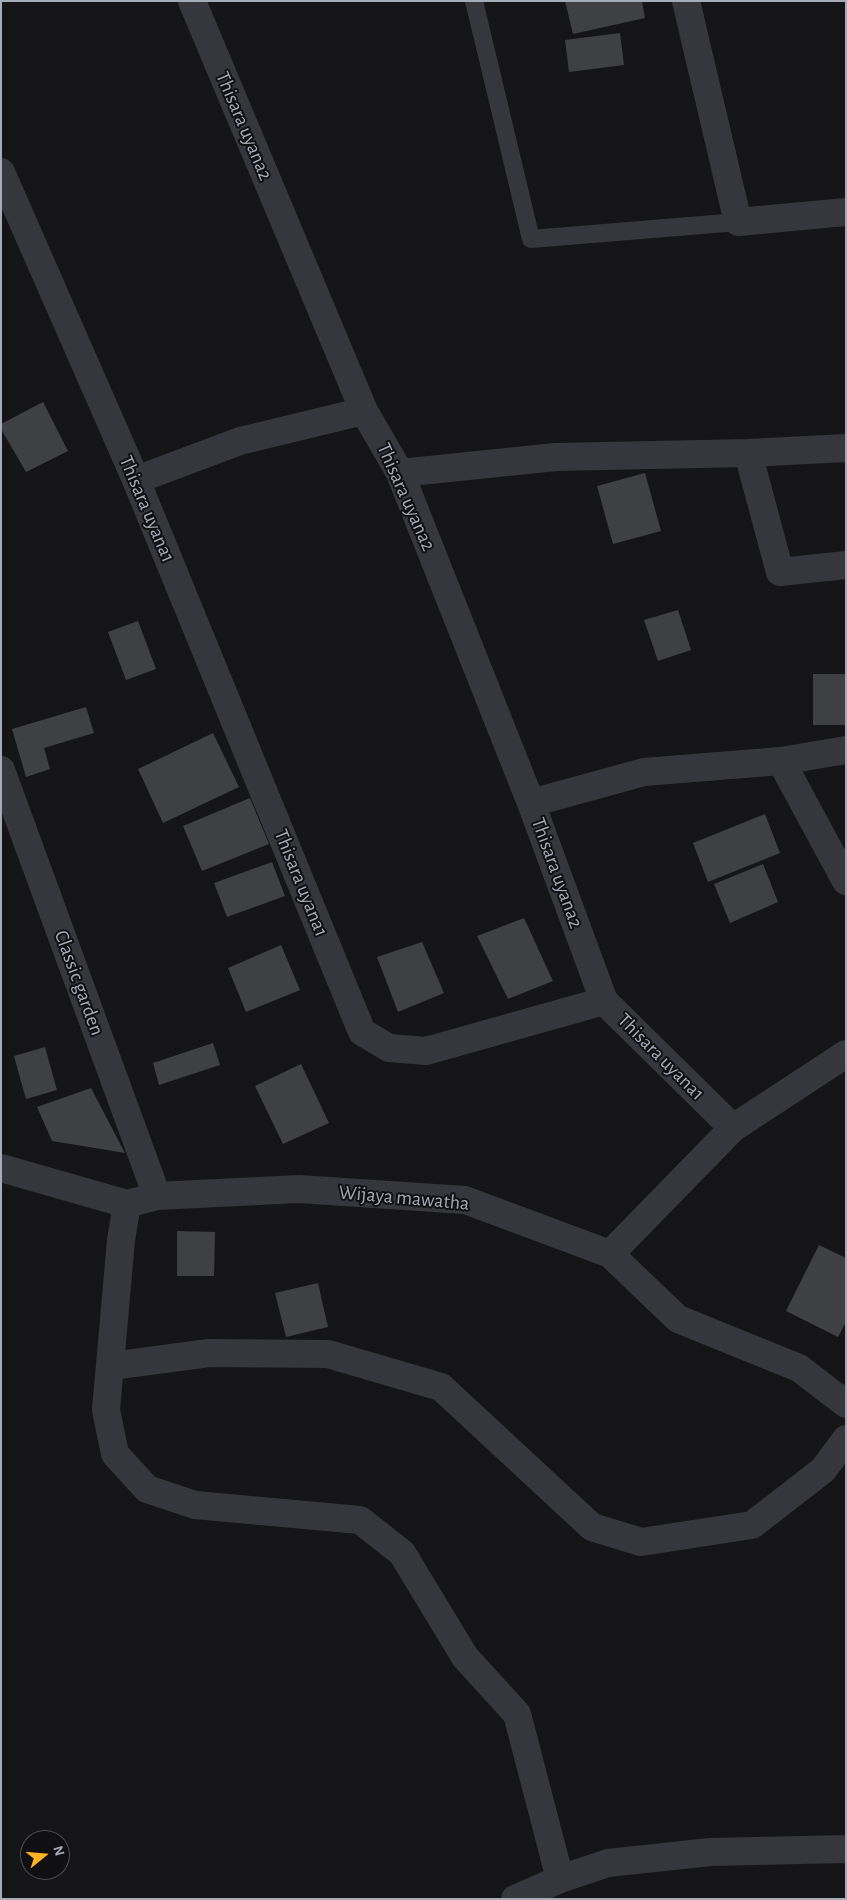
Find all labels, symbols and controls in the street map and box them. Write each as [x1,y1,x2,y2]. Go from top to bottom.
street label: Thisara uyana2 [210,68,278,184]
street label: Thisara uyana2 [371,439,441,555]
street label: Thisara uyana1 [114,452,180,566]
street label: Thisara uyana2 [526,814,588,932]
street label: Thisara uyana1 [269,826,333,940]
street label: Classic garden [49,927,109,1039]
street label: Thisara uyana1 [612,1008,710,1106]
street label: Wijaya mawatha [338,1180,470,1216]
north arrow [20,1830,70,1880]
text: N [50,1844,67,1858]

